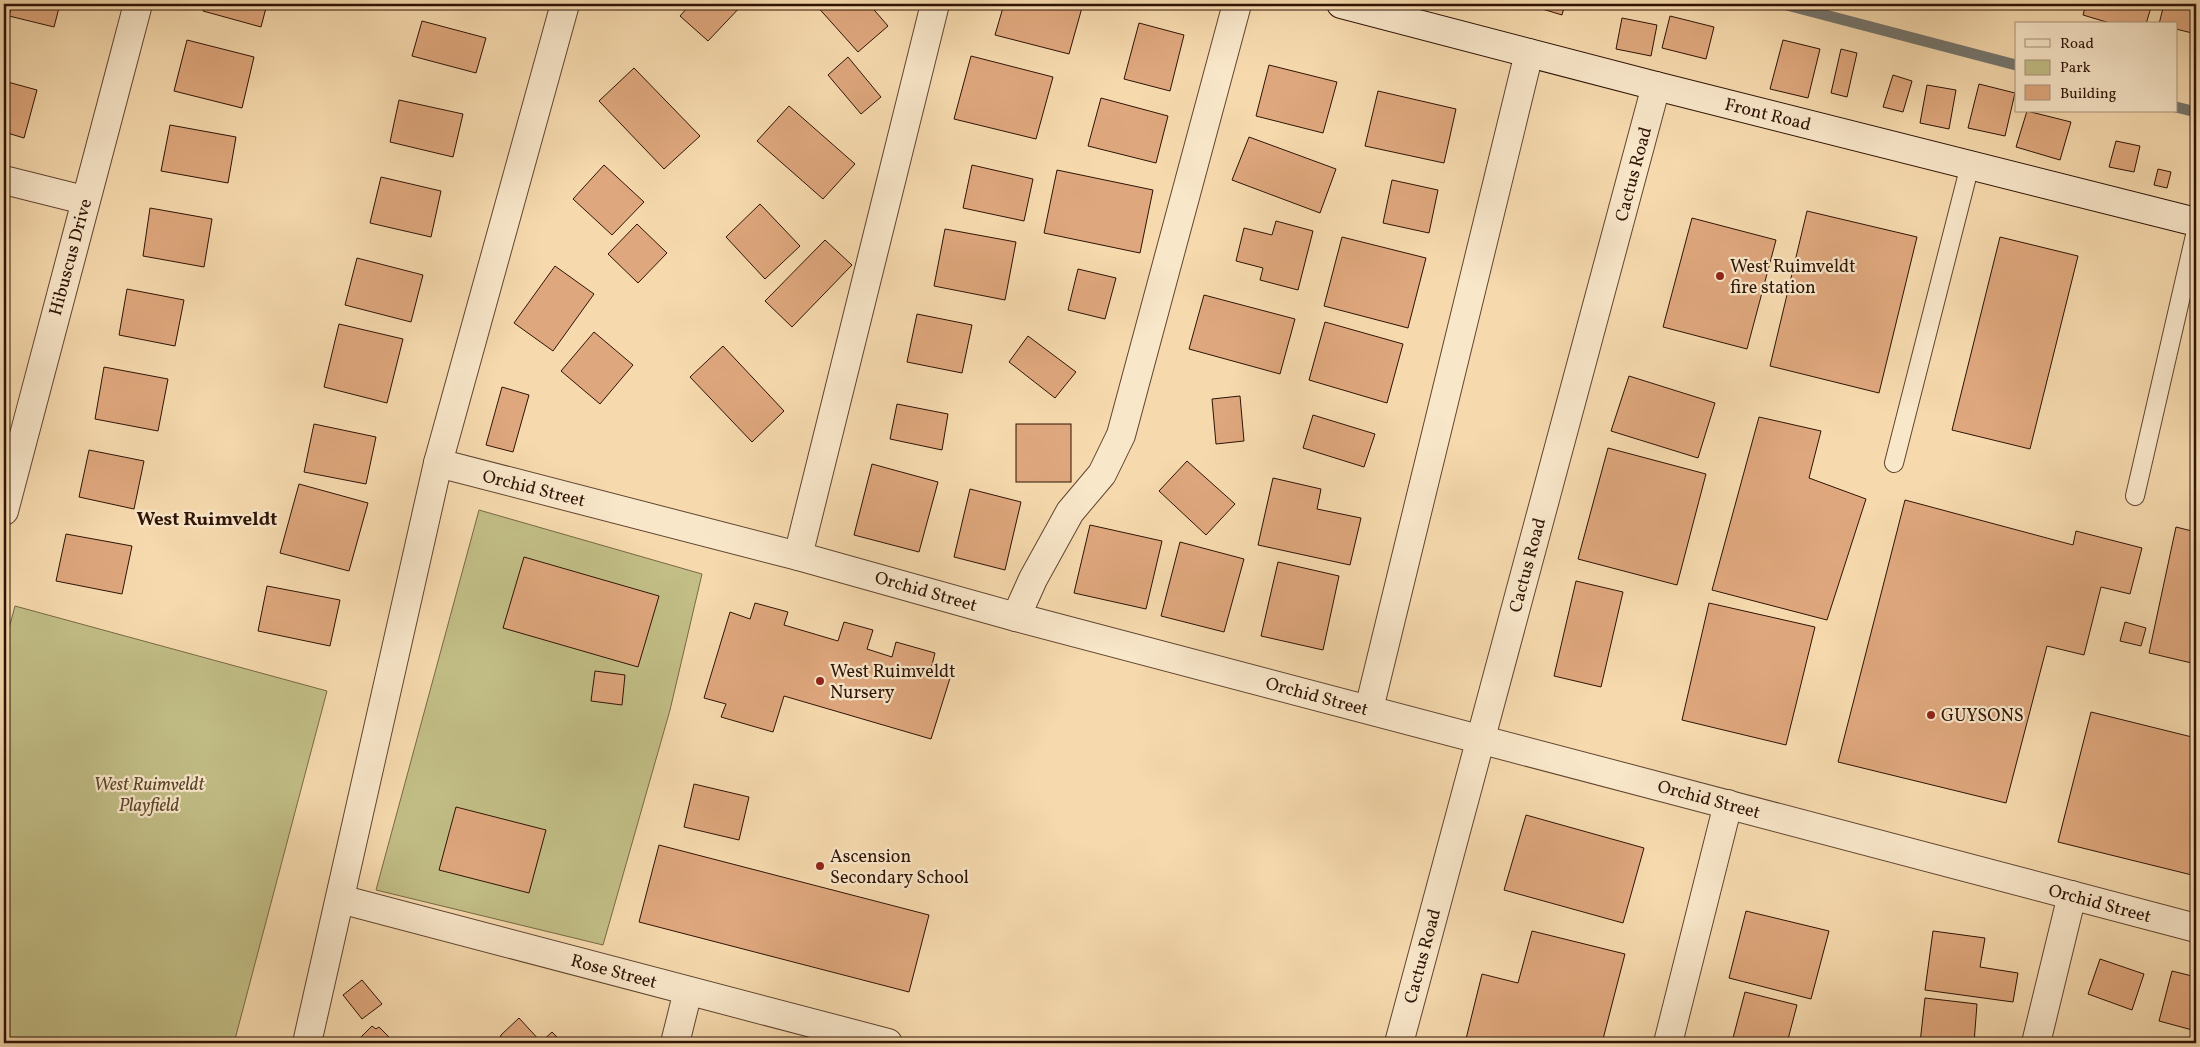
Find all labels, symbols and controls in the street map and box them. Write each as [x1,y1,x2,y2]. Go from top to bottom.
legend [2015,22,2178,112]
text: Road [2060,34,2094,55]
text: Park [2060,58,2091,79]
text: Building [2060,84,2117,105]
street label: Front Road [1722,93,1813,138]
street label: Cactus Road [1610,124,1659,225]
street label: Hibuscus Drive [44,196,99,319]
place label: West Ruimveldt fire station [1730,255,1856,301]
marker: West Ruimveldt fire station [1714,270,1726,282]
street label: Orchid Street [479,465,588,514]
district label: West Ruimveldt [137,507,277,533]
street label: Cactus Road [1504,515,1553,616]
street label: Orchid Street [871,566,980,619]
place label: West Ruimveldt Nursery [830,660,956,706]
street label: Orchid Street [1262,672,1371,723]
marker: West Ruimveldt Nursery [814,675,826,687]
place label: GUYSONS [1941,704,2024,729]
marker: GUYSONS [1925,709,1937,721]
park label: West Ruimveldt Playfield [94,773,205,819]
street label: Orchid Street [1654,775,1763,826]
place label: Ascension Secondary School [830,845,969,891]
marker: Ascension Secondary School [814,860,826,872]
street label: Orchid Street [2045,879,2154,930]
street label: Cactus Road [1399,906,1448,1007]
street label: Rose Street [568,949,660,996]

